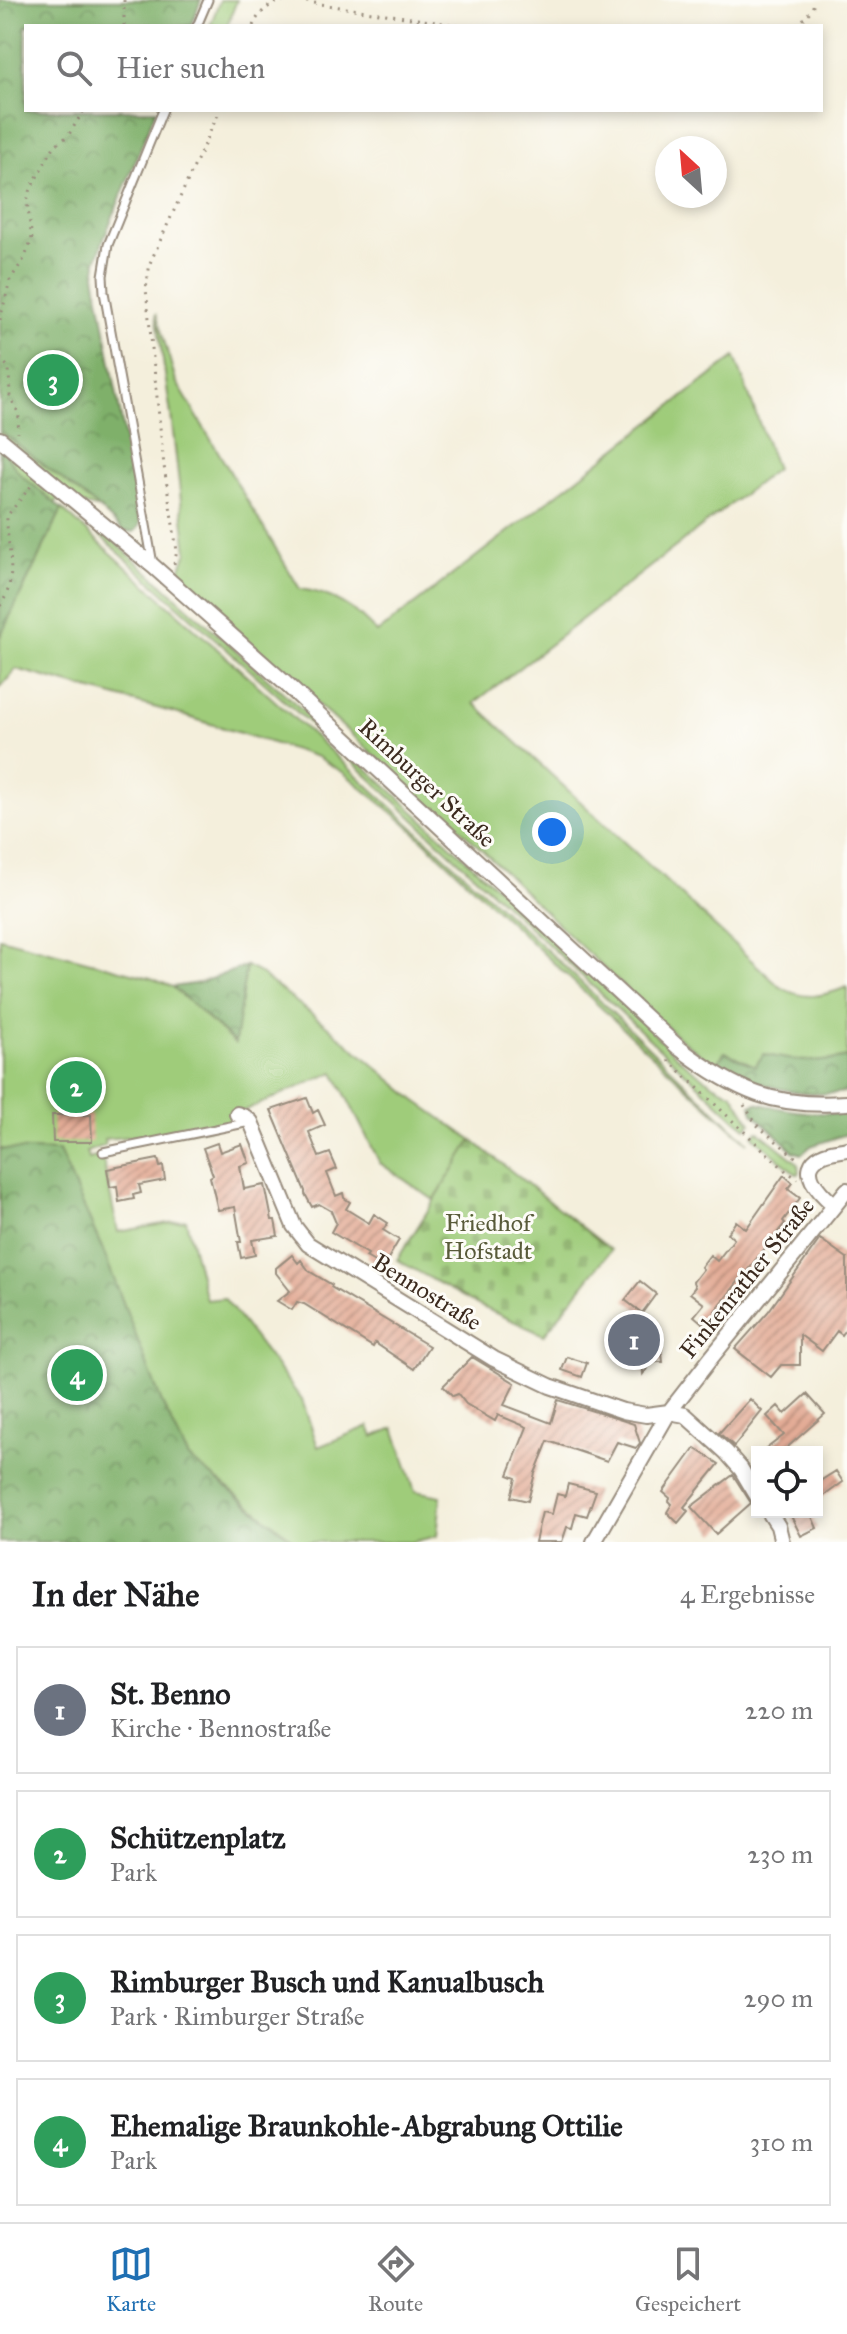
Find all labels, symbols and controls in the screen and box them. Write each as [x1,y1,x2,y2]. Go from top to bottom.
search box [24,24,823,112]
icon: search [52,46,96,90]
text: Hier suchen [116,50,265,86]
north arrow [655,136,727,208]
pin: 3 [27,350,79,410]
street label: Rimburger Straße [352,712,502,854]
your location [532,812,572,852]
pin: 2 [50,1057,102,1117]
street label: Finkenrather Straße [673,1192,821,1364]
park label: Friedhof Hofstadt [444,1208,535,1266]
street label: Bennostraße [367,1247,487,1337]
pin: 1 [608,1310,660,1370]
pin: 4 [51,1345,103,1405]
map controls [751,1446,823,1518]
button: locate [751,1446,823,1518]
text: In der Nähe [32,1574,199,1615]
text: 4 Ergebnisse [680,1578,815,1610]
text: St. Benno [110,1676,231,1712]
text: 1 [55,1694,65,1726]
text: 220 m [745,1694,813,1726]
text: Kirche · Bennostraße [110,1712,331,1744]
text: Schützenplatz [110,1820,286,1856]
text: 2 [54,1838,66,1870]
text: 230 m [747,1838,813,1870]
text: Park [110,1856,157,1888]
text: Rimburger Busch und Kanualbusch [110,1964,544,2000]
text: 3 [55,1982,65,2014]
text: 290 m [744,1982,813,2014]
text: Park · Rimburger Straße [110,2000,365,2032]
text: Ehemalige Braunkohle-Abgrabung Ottilie [110,2108,623,2144]
text: 4 [53,2126,67,2158]
text: 310 m [750,2126,813,2158]
text: Park [110,2144,157,2176]
tab: Karte [106,2242,156,2317]
tab: Route [368,2242,423,2317]
tab: Gespeichert [635,2242,741,2317]

